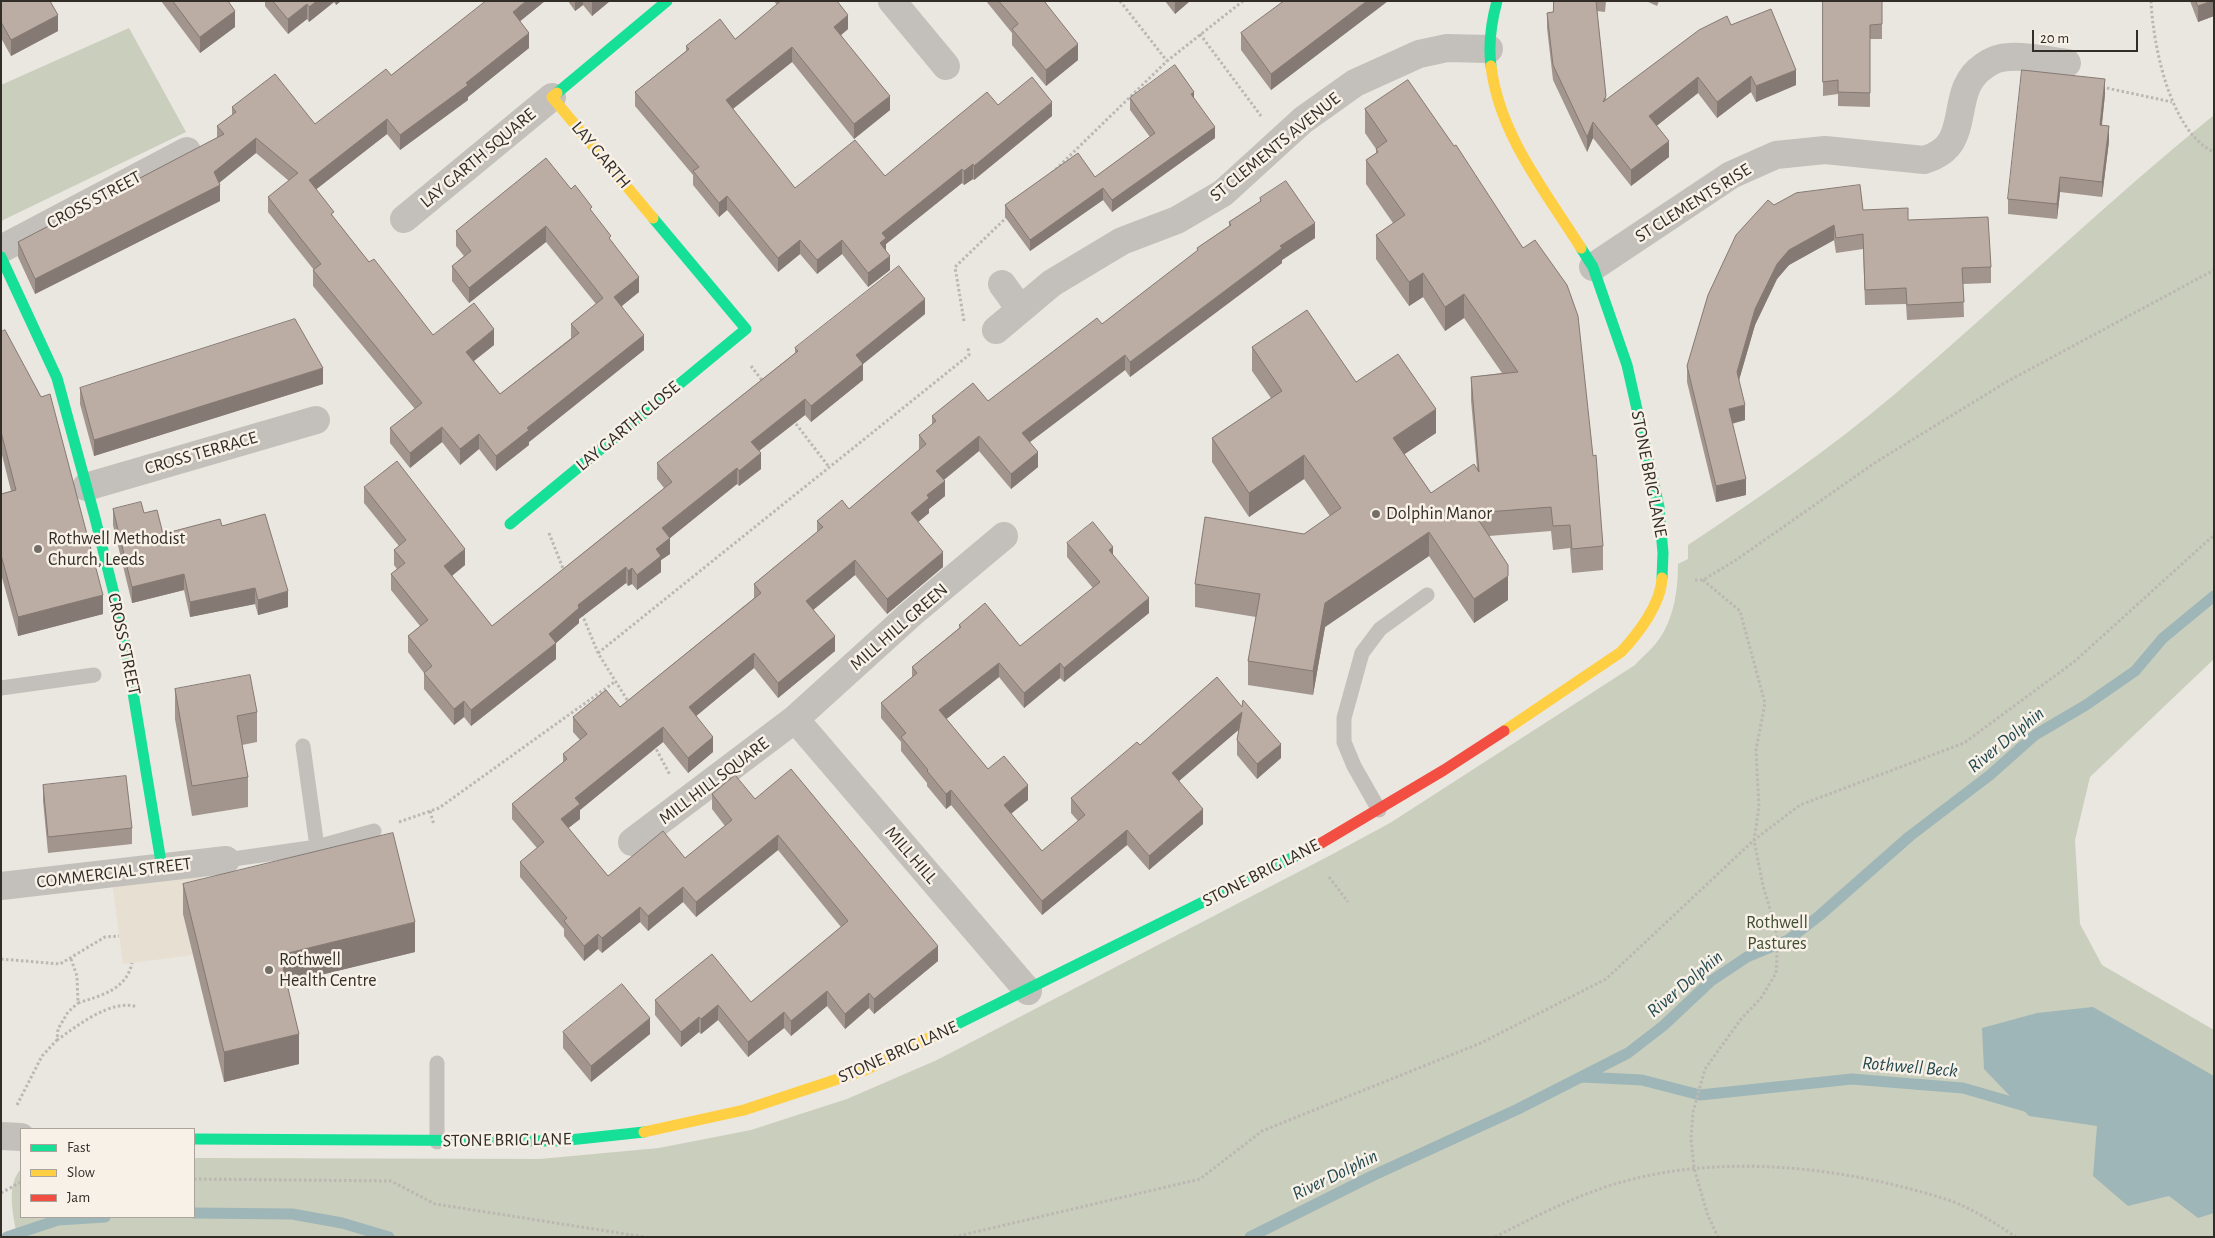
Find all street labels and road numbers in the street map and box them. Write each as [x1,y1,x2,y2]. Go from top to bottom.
street label: ST CLEMENTS AVENUE [1205,88,1345,206]
street label: LAY GARTH SQUARE [416,103,540,213]
street label: LAY GARTH [567,117,635,193]
street label: ST CLEMENTS RISE [1631,159,1755,247]
street label: CROSS STREET [43,166,145,234]
street label: LAY GARTH CLOSE [572,376,684,476]
street label: STONE BRIG LANE [1626,409,1672,539]
street label: CROSS TERRACE [142,427,260,479]
street label: MILL HILL GREEN [846,579,952,675]
street label: CROSS STREET [103,591,145,697]
street label: MILL HILL SQUARE [655,733,773,829]
street label: MILL HILL [880,822,942,888]
street label: STONE BRIG LANE [1199,834,1323,912]
street label: COMMERCIAL STREET [35,853,193,893]
street label: STONE BRIG LANE [835,1016,961,1088]
street label: STONE BRIG LANE [443,1128,571,1152]

